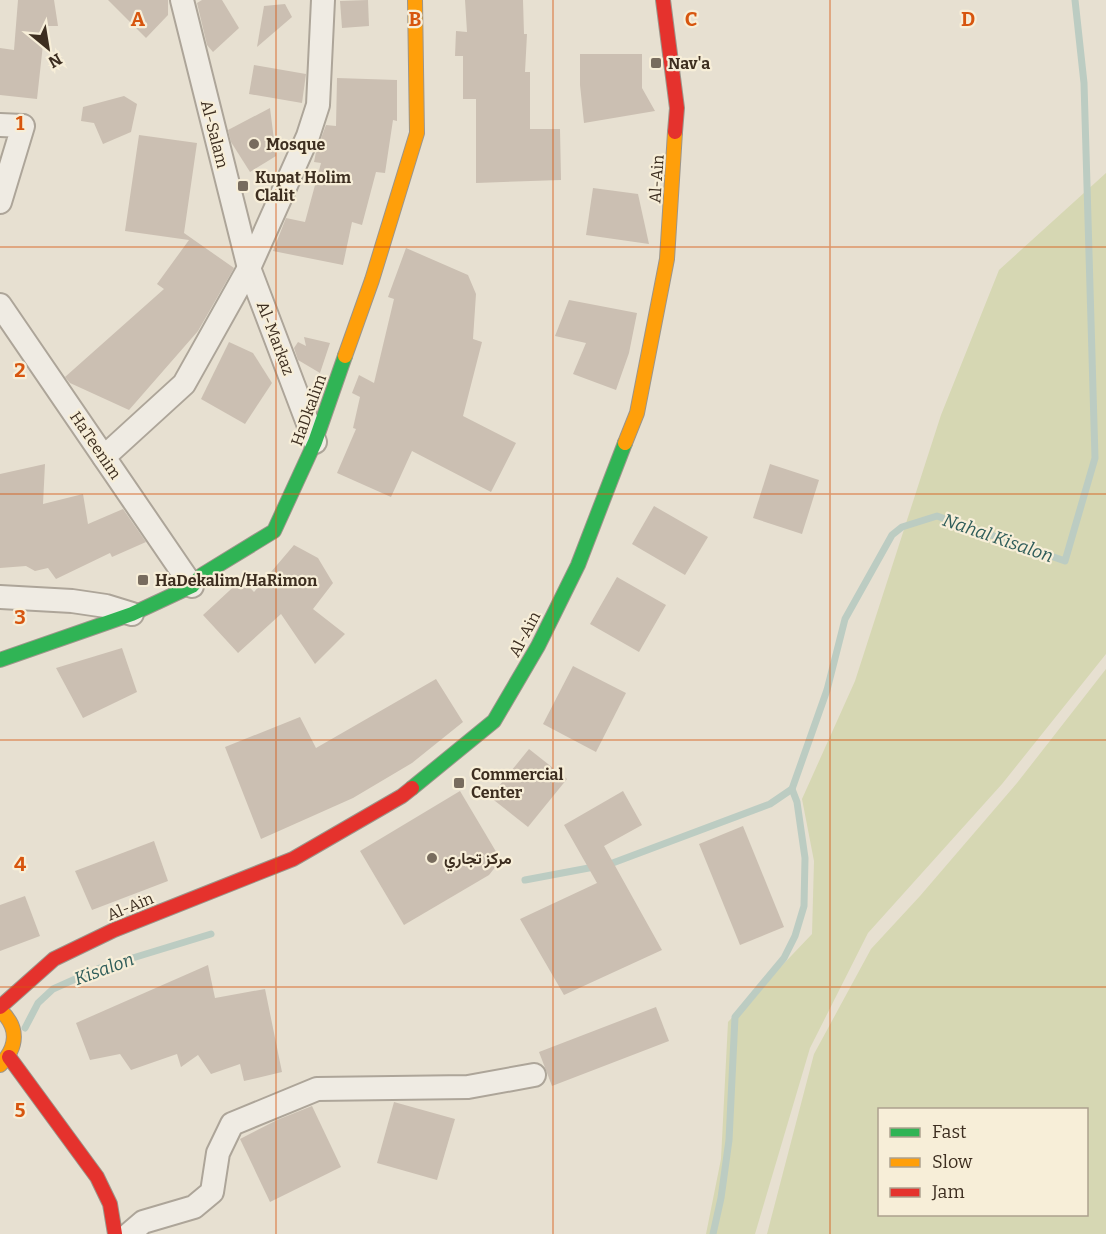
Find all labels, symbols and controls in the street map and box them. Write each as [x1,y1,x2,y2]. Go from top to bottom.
text: A [131,7,146,31]
text: B [409,7,422,31]
text: C [685,7,697,31]
text: D [961,7,975,31]
north arrow [18,18,78,78]
text: N [45,49,65,72]
place label: Nav'a [668,54,710,73]
marker: Nav'a [649,56,663,70]
street label: Al-Salam [197,98,232,170]
text: 1 [16,111,25,135]
place label: Mosque [266,135,326,154]
marker: Mosque [247,137,261,151]
street label: Al-Ain [645,154,668,204]
place label: Kupat Holim Clalit [255,168,352,205]
marker: Kupat Holim Clalit [236,179,250,193]
street label: Al-Markaz [253,299,298,378]
text: 2 [14,358,26,382]
street label: HaDkalim [287,372,330,448]
street label: HaTeenim [66,408,125,483]
water label: Nahal Kisalon [940,509,1056,567]
place label: HaDekalim/HaRimon [155,571,318,590]
marker: HaDekalim/HaRimon [136,573,150,587]
text: 3 [14,605,26,629]
street label: Al-Ain [505,608,544,660]
place label: Commercial Center [471,765,564,802]
marker: Commercial Center [452,776,466,790]
place label: مركز تجاري [444,849,512,872]
marker: مركز تجاري [425,851,439,865]
text: 4 [14,852,26,876]
street label: Al-Ain [104,889,156,924]
water label: Kisalon [71,948,137,990]
text: 5 [15,1098,26,1122]
legend [878,1108,1088,1216]
text: Fast [932,1121,967,1143]
text: Slow [932,1151,973,1173]
text: Jam [931,1181,965,1203]

